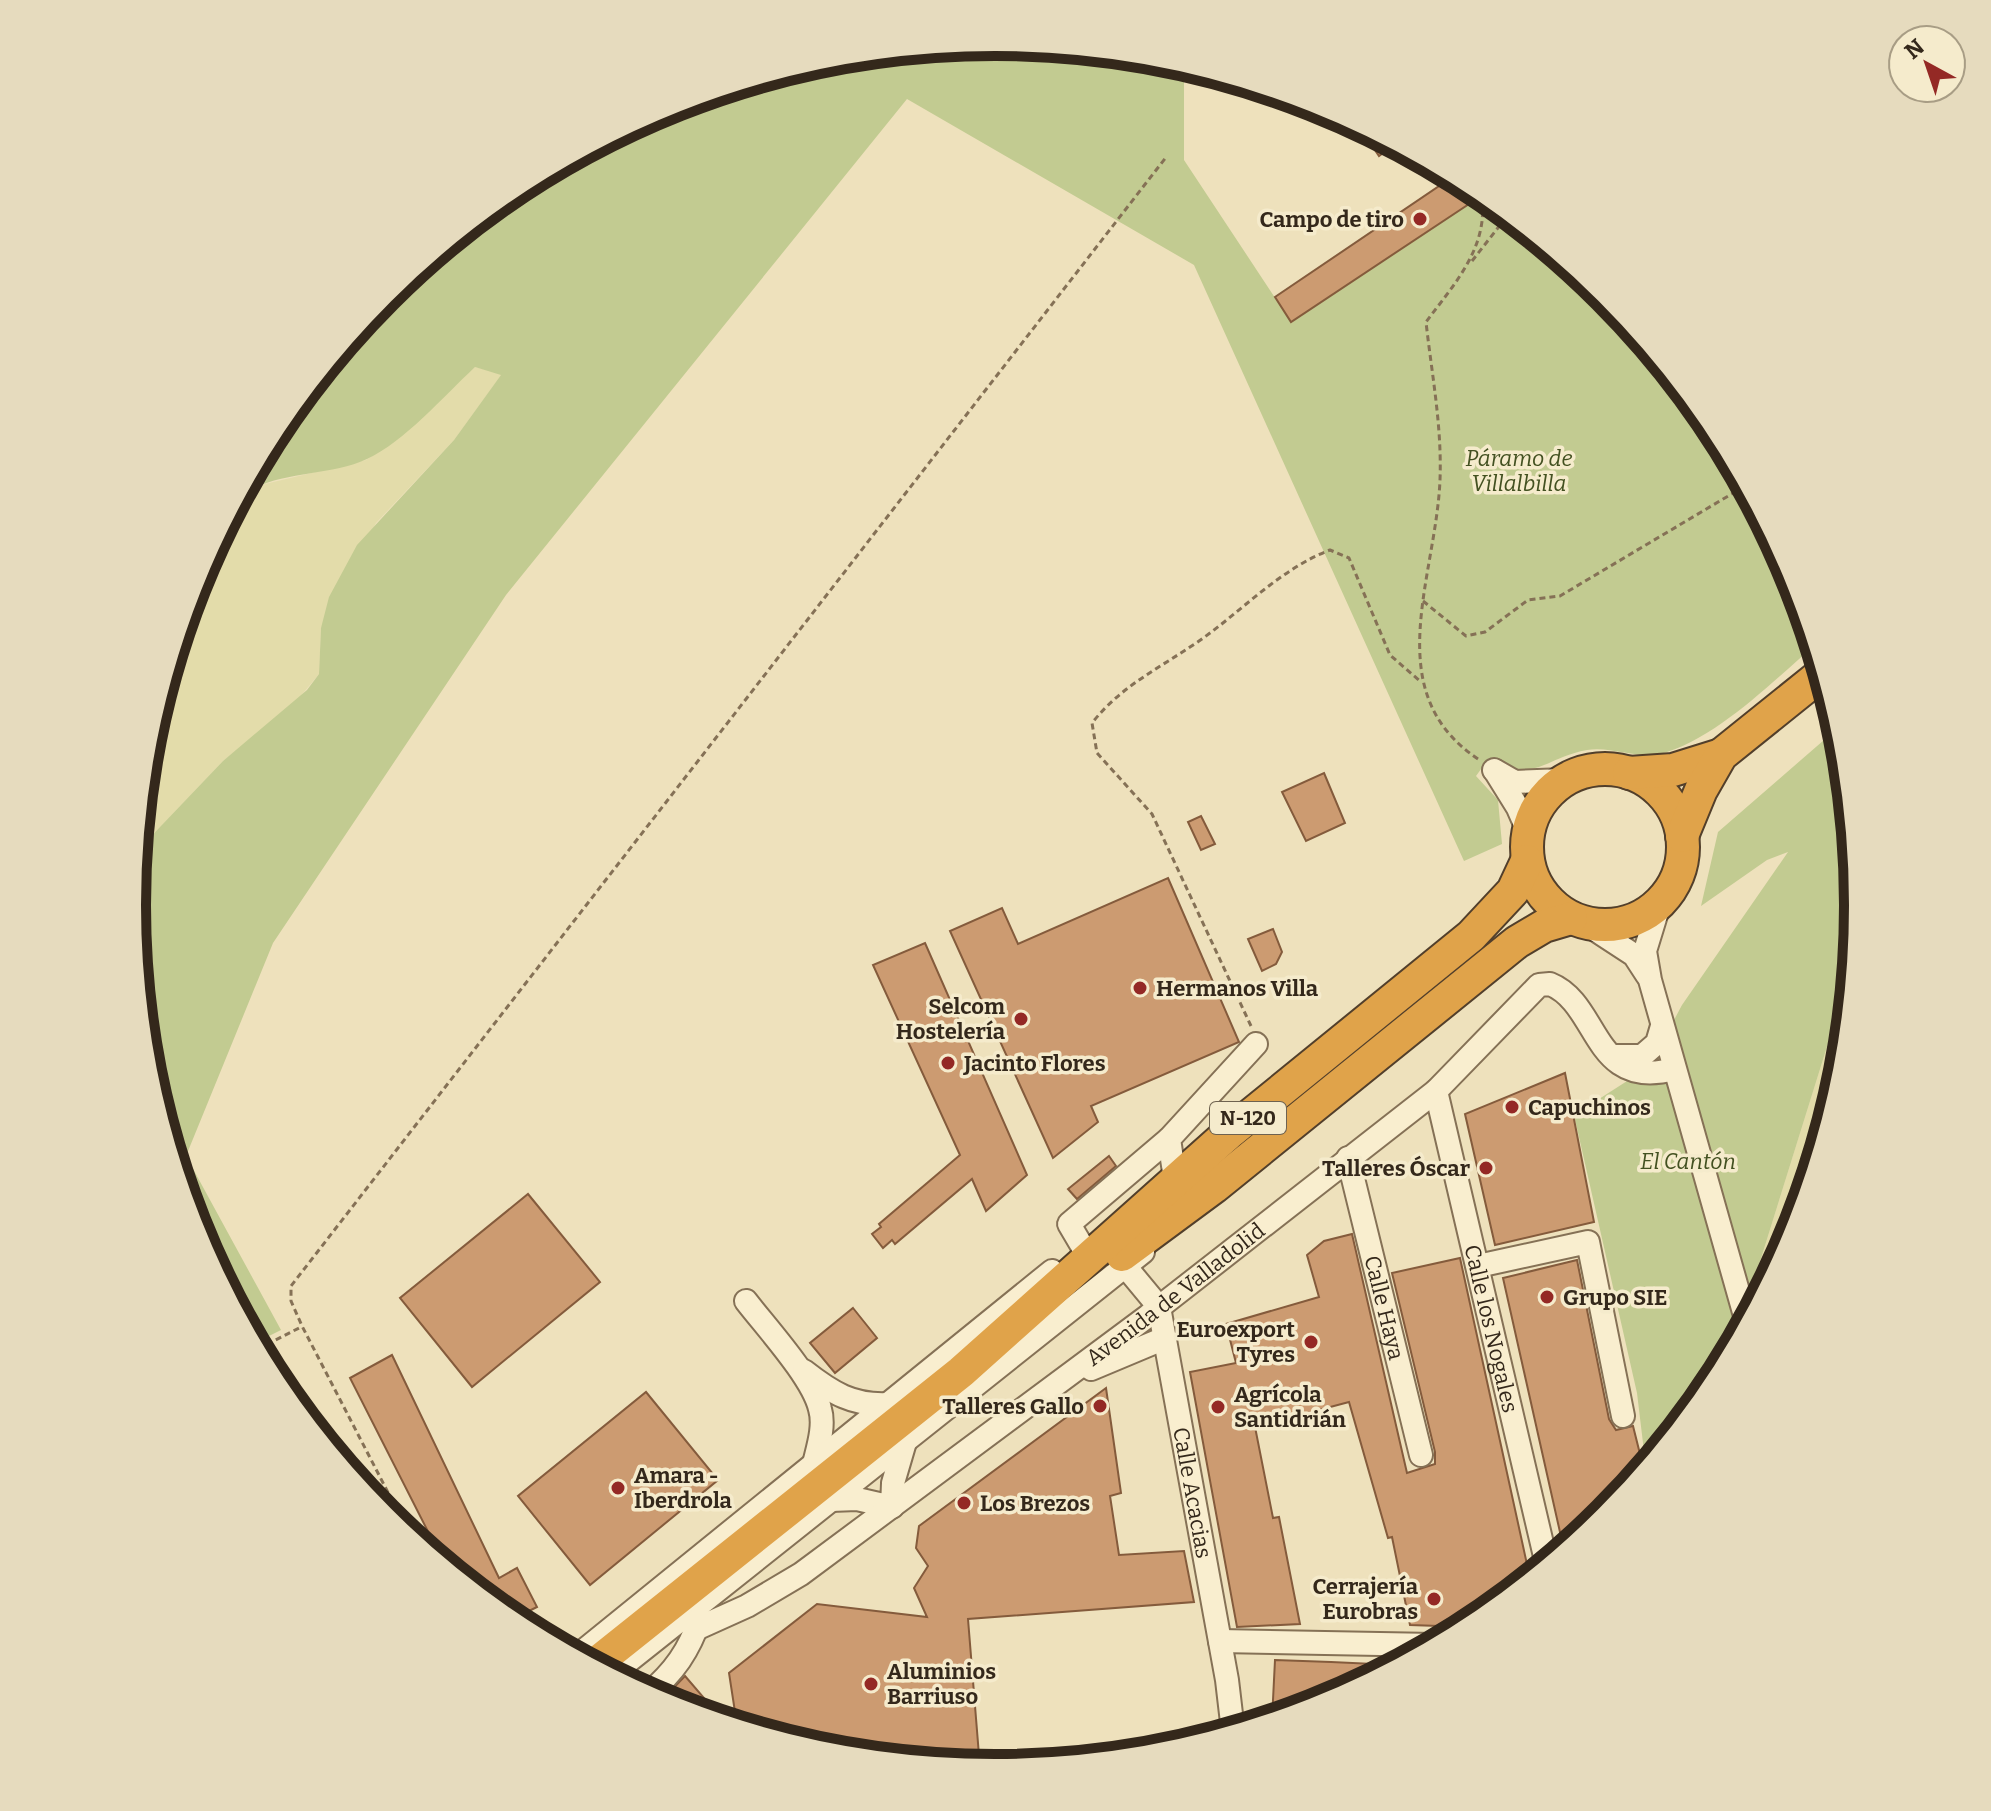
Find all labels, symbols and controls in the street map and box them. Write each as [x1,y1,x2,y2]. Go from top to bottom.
north arrow [1887,24,1967,104]
text: N [1899,33,1930,65]
place label: Campo de tiro [1259,206,1404,233]
marker: Campo de tiro [1411,210,1429,228]
park label: Páramo de Villalbilla [1465,445,1573,497]
place label: Hermanos Villa [1156,975,1319,1002]
marker: Hermanos Villa [1131,979,1149,997]
place label: Selcom Hostelería [896,993,1006,1045]
marker: Selcom Hostelería [1012,1010,1030,1028]
place label: Jacinto Flores [963,1050,1106,1077]
marker: Jacinto Flores [939,1054,957,1072]
place label: Capuchinos [1528,1094,1651,1121]
marker: Capuchinos [1503,1098,1521,1116]
road number: N-120 [1210,1102,1286,1134]
park label: El Cantón [1640,1148,1736,1175]
place label: Talleres Óscar [1322,1155,1471,1182]
marker: Talleres Óscar [1477,1159,1495,1177]
street label: Avenida de Valladolid [1081,1217,1270,1372]
street label: Calle los Nogales [1458,1242,1524,1415]
street label: Calle Haya [1358,1253,1410,1363]
place label: Grupo SIE [1563,1284,1667,1311]
marker: Grupo SIE [1538,1288,1556,1306]
place label: Euroexport Tyres [1177,1316,1295,1368]
marker: Euroexport Tyres [1302,1333,1320,1351]
place label: Agrícola Santidrián [1234,1381,1346,1433]
place label: Talleres Gallo [942,1393,1084,1420]
marker: Talleres Gallo [1091,1397,1109,1415]
marker: Agrícola Santidrián [1209,1398,1227,1416]
street label: Calle Acacias [1167,1425,1218,1561]
place label: Amara - Iberdrola [634,1462,733,1514]
marker: Amara - Iberdrola [609,1479,627,1497]
place label: Los Brezos [980,1490,1090,1517]
marker: Los Brezos [955,1494,973,1512]
place label: Cerrajería Eurobras [1312,1573,1419,1625]
marker: Cerrajería Eurobras [1425,1590,1443,1608]
place label: Aluminios Barriuso [887,1658,996,1710]
marker: Aluminios Barriuso [862,1675,880,1693]

